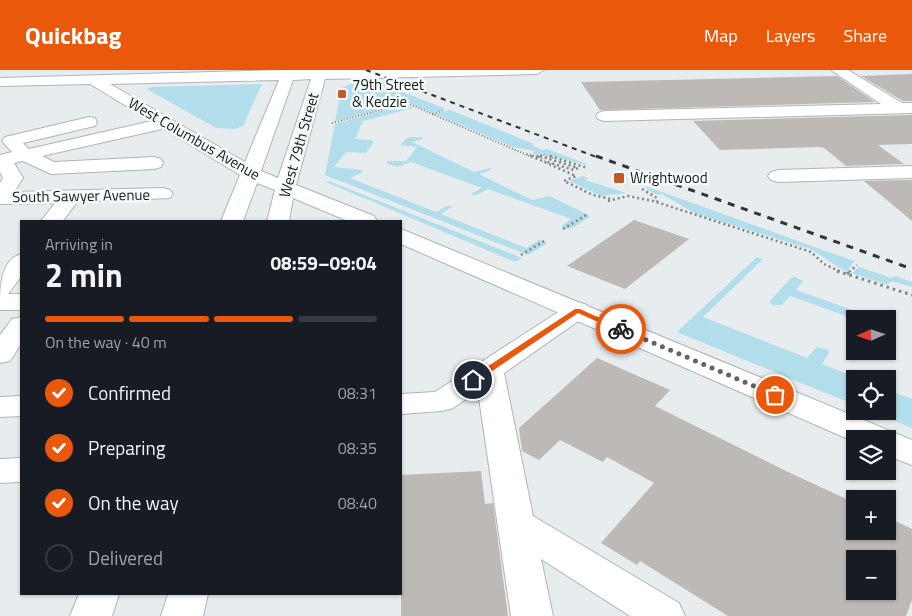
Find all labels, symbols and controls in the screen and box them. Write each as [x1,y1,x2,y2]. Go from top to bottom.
text: Quickbag [25,17,121,53]
text: Map [704,22,738,49]
text: Layers [766,22,815,49]
text: Share [843,22,887,49]
place label: 79th Street & Kedzie [352,73,425,113]
marker: 79th Street & Kedzie [336,88,348,100]
street label: West 79th Street [273,89,325,200]
street label: West Columbus Avenue [124,91,265,186]
place label: Wrightwood [630,166,708,189]
marker: Wrightwood [612,171,626,185]
street label: South Sawyer Avenue [12,183,150,208]
text: Arriving in [45,232,113,256]
text: 08:59–09:04 [270,248,377,277]
text: 2 min [45,251,123,299]
courier [596,304,646,354]
north arrow [846,310,896,360]
map controls [846,310,896,600]
icon: bike [607,315,635,343]
text: On the way · 40 m [45,330,167,354]
pin [452,359,494,401]
icon: home [459,366,487,394]
button: locate [846,370,896,420]
pin [754,374,796,416]
text: Confirmed [88,378,171,407]
icon: check [45,379,73,407]
text: 08:31 [338,381,377,405]
icon: bag [761,381,789,409]
button: layers [846,430,896,480]
text: Preparing [88,433,165,462]
icon: check [45,434,73,462]
text: 08:35 [338,436,377,460]
text: On the way [88,488,179,517]
icon: check [45,489,73,517]
button: + [846,490,896,540]
text: 08:40 [338,491,377,515]
text: Delivered [88,543,163,572]
button: − [846,550,896,600]

